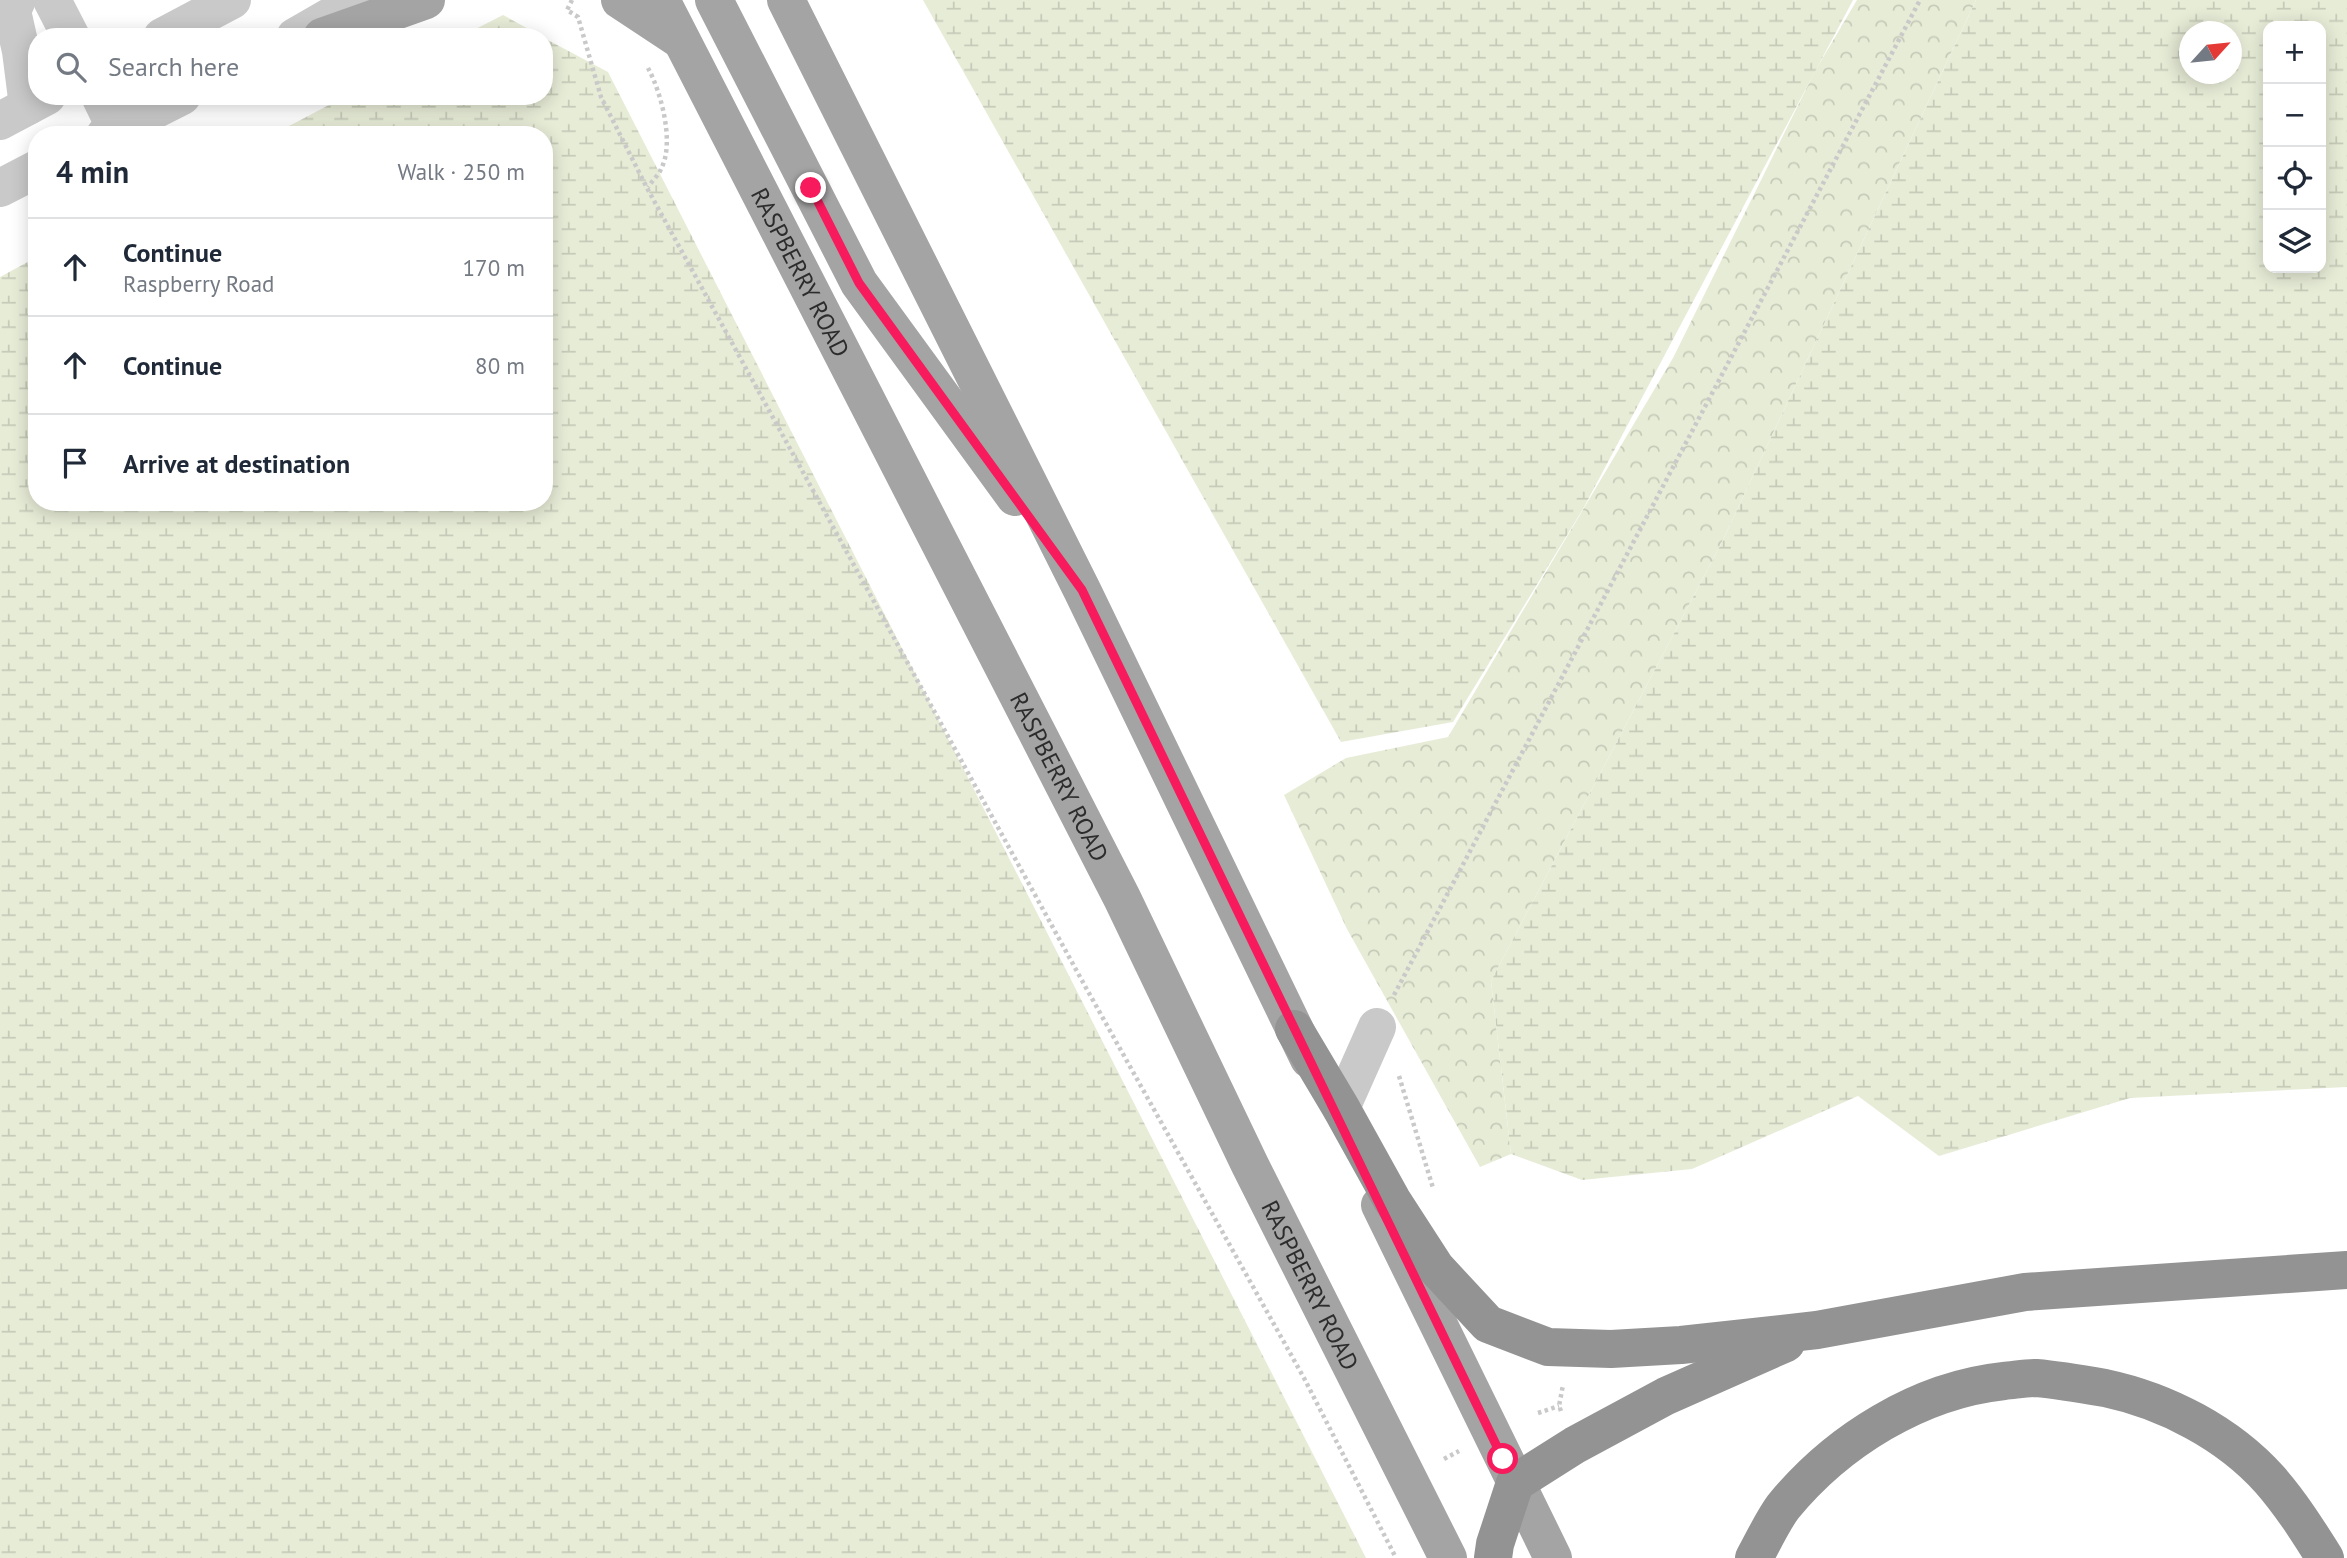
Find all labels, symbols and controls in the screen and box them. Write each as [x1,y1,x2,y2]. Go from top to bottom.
north arrow [2179,21,2242,84]
map controls [2263,21,2326,273]
button: + [2263,21,2326,84]
search box [28,28,553,105]
icon: search [52,48,90,86]
text: Search here [108,50,239,83]
button: − [2263,84,2326,147]
button: locate [2263,147,2326,210]
text: 4 min [56,152,129,191]
text: Walk · 250 m [398,157,525,186]
route end [795,172,826,203]
street label: RASPBERRY ROAD [745,182,857,362]
button: layers [2263,210,2326,273]
text: Continue [123,236,222,269]
icon: ahead [56,248,94,286]
text: 170 m [463,253,525,282]
text: Raspberry Road [123,269,274,298]
icon: ahead [56,346,94,384]
text: Continue [123,349,222,382]
text: 80 m [475,351,525,380]
icon: arrive [56,444,94,482]
text: Arrive at destination [123,447,350,480]
street label: RASPBERRY ROAD [1003,687,1116,866]
street label: RASPBERRY ROAD [1255,1195,1366,1375]
route start [1487,1443,1518,1474]

